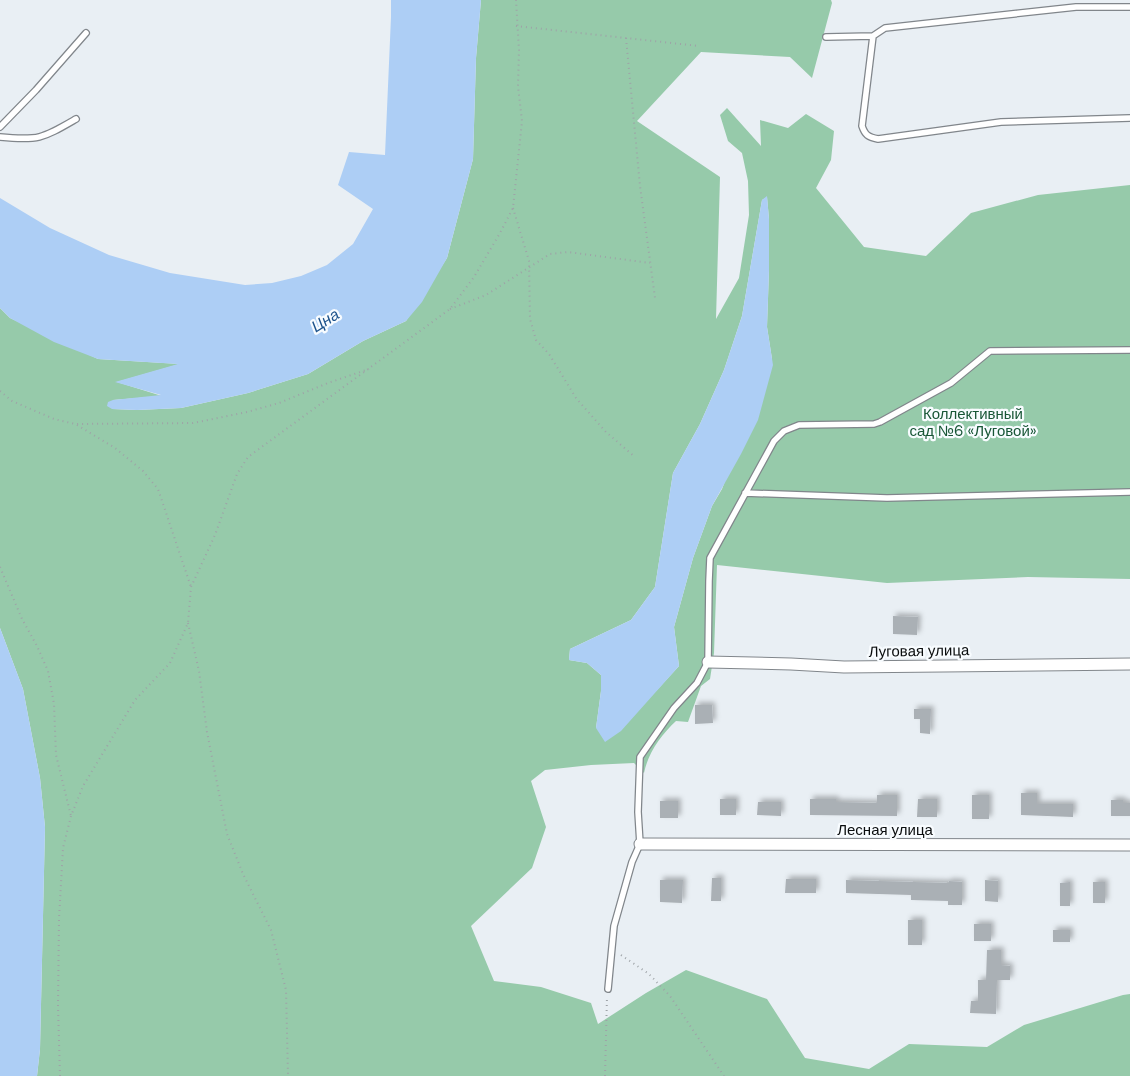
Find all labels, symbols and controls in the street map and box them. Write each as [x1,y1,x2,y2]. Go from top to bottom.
water label: Цна [307,304,343,337]
park label: Коллективный сад №6 «Луговой» [909,404,1037,441]
street label: Луговая улица [869,640,970,662]
street label: Лесная улица [837,820,933,840]

